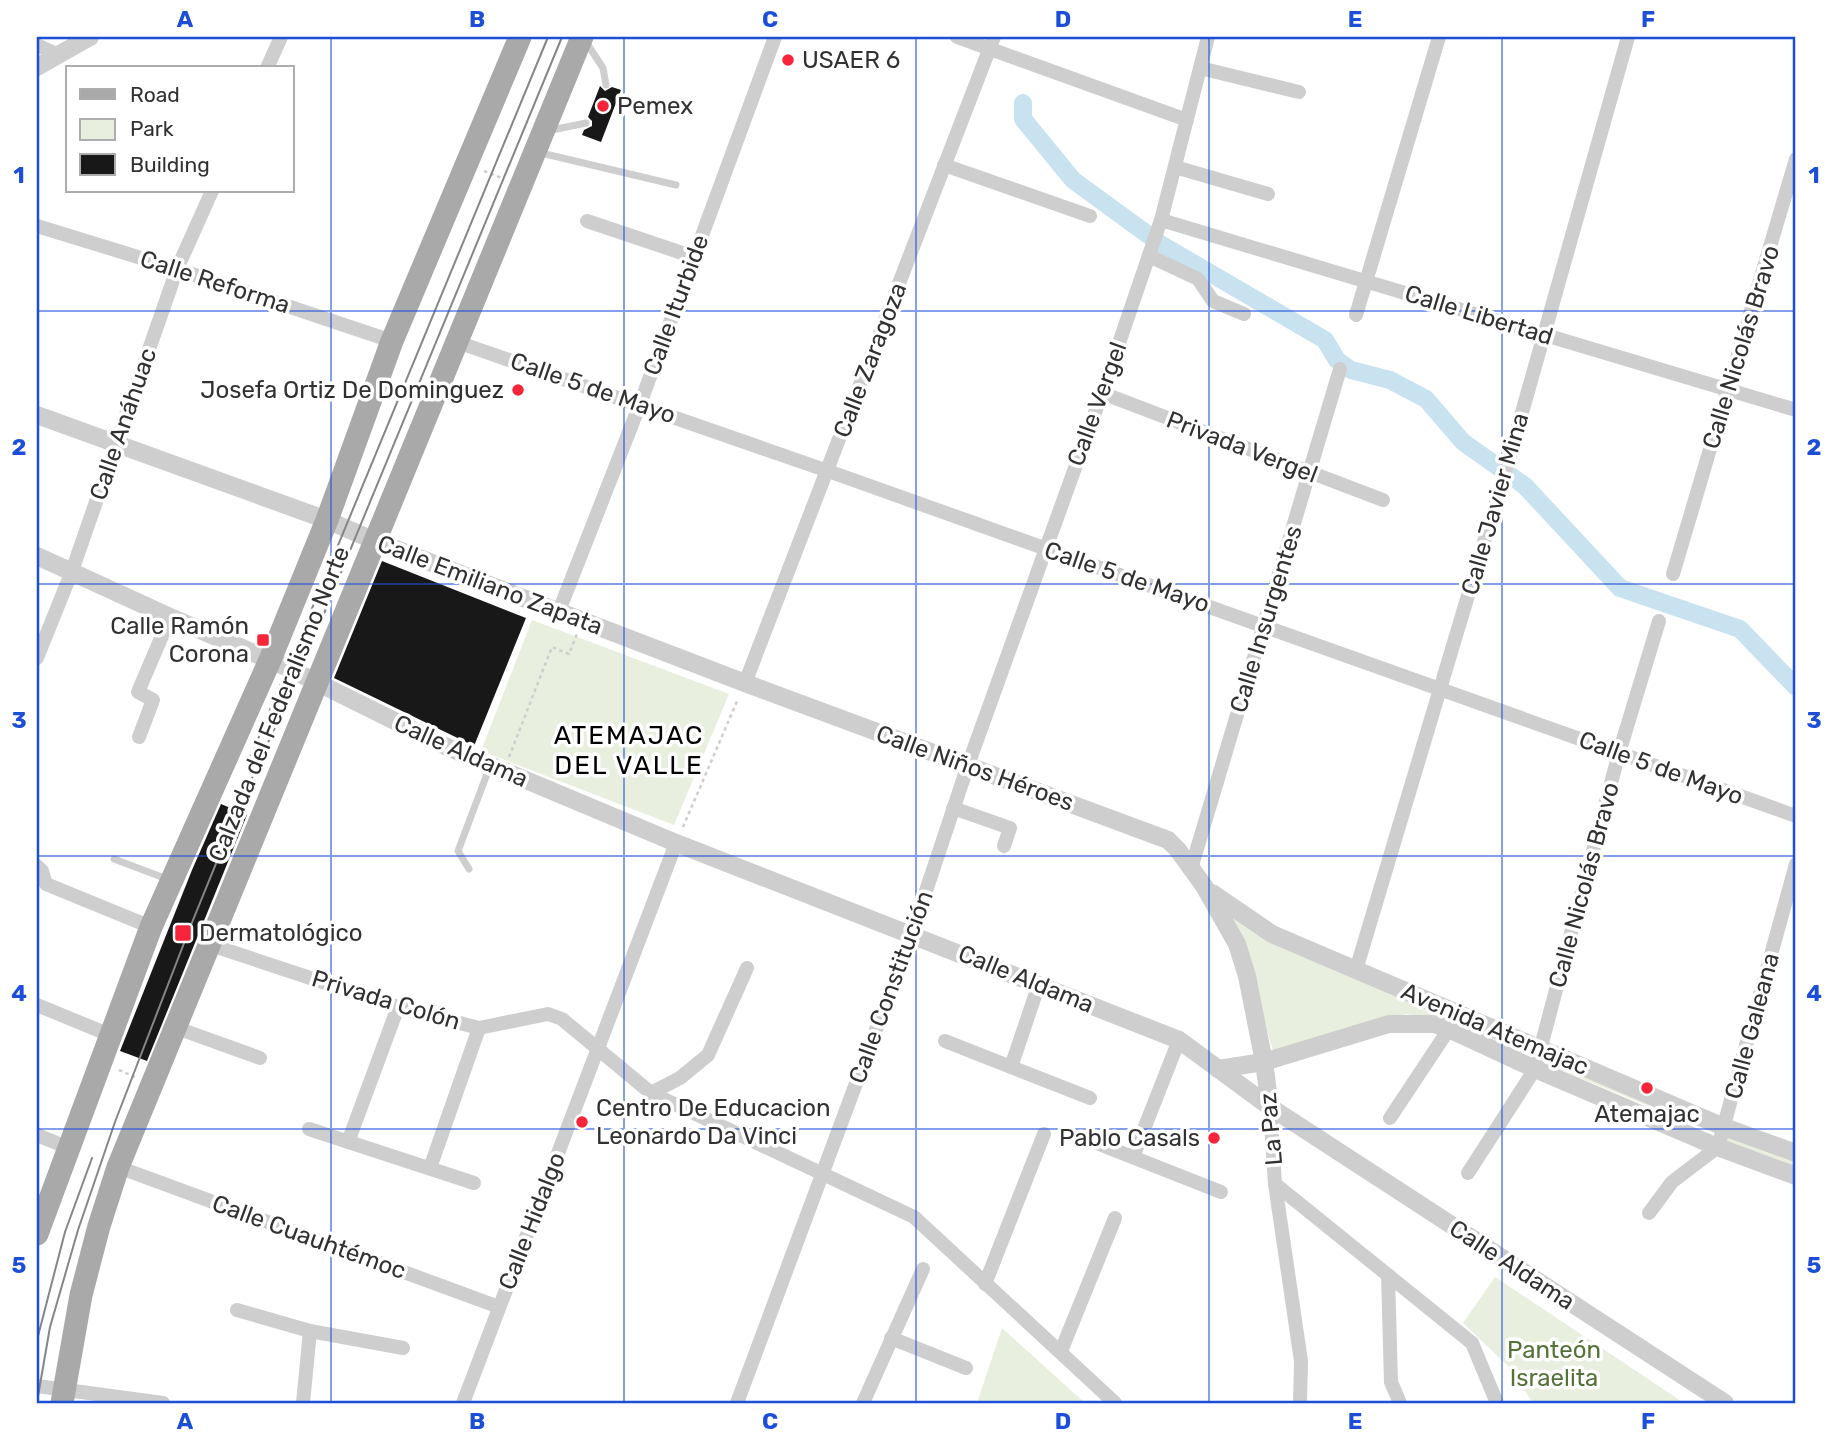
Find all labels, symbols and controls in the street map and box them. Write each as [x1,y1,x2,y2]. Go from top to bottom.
text: A [177,5,194,33]
text: B [469,5,485,33]
text: C [762,5,778,33]
text: D [1055,5,1071,33]
text: E [1348,5,1362,33]
text: F [1641,5,1655,33]
place label: USAER 6 [802,46,900,74]
marker: USAER 6 [780,52,796,68]
legend [66,66,294,192]
text: Road [130,82,180,107]
place label: Pemex [617,92,693,120]
marker: Pemex [595,98,611,114]
text: Park [130,116,174,141]
text: Building [130,152,210,177]
text: 1 [13,161,25,189]
text: 1 [1808,161,1820,189]
street label: Calle Iturbide [638,231,714,379]
street label: Calle Nicolás Bravo [1697,242,1785,452]
street label: Calle Reforma [137,245,293,319]
street label: Calle Zaragoza [828,279,912,441]
street label: Calle Libertad [1402,279,1556,351]
street label: Calle Vergel [1062,338,1132,470]
street label: Calle Anáhuac [84,344,162,504]
street label: Calle 5 de Mayo [507,347,679,429]
place label: Josefa Ortiz De Dominguez [200,376,504,404]
marker: Josefa Ortiz De Dominguez [510,382,526,398]
street label: Privada Vergel [1163,405,1321,489]
street label: Calle Javier Mina [1456,410,1534,598]
text: 2 [12,433,26,461]
text: 2 [1807,433,1821,461]
street label: Calle Insurgentes [1224,522,1308,716]
street label: Calle Emiliano Zapata [374,529,606,641]
street label: Calle 5 de Mayo [1041,536,1213,618]
street label: Calzada del Federalismo Norte [203,542,355,866]
place label: Calle Ramón Corona [110,612,249,668]
marker: Calle Ramón Corona [255,632,271,648]
text: 3 [11,706,27,734]
text: 3 [1806,706,1822,734]
street label: Calle Aldama [390,709,532,793]
street label: Calle Niños Héroes [872,719,1078,817]
district label: ATEMAJAC DEL VALLE [554,720,704,781]
street label: Calle 5 de Mayo [1575,725,1747,811]
street label: Calle Nicolás Bravo [1543,779,1625,991]
street label: Calle Constitución [843,887,939,1087]
place label: Dermatológico [199,919,363,947]
marker: Dermatológico [173,923,193,943]
street label: Calle Aldama [954,939,1098,1019]
street label: Calle Galeana [1719,950,1785,1102]
street label: Privada Colón [308,964,464,1036]
street label: Avenida Atemajac [1397,977,1593,1081]
text: 4 [11,979,27,1007]
text: 4 [1806,979,1822,1007]
marker: Atemajac [1639,1080,1655,1096]
street label: La Paz [1254,1091,1288,1167]
place label: Centro De Educacion Leonardo Da Vinci [596,1094,831,1150]
place label: Atemajac [1594,1100,1700,1128]
marker: Centro De Educacion Leonardo Da Vinci [574,1114,590,1130]
place label: Pablo Casals [1059,1124,1200,1152]
marker: Pablo Casals [1206,1130,1222,1146]
street label: Calle Hidalgo [493,1148,571,1294]
street label: Calle Cuauhtémoc [208,1189,410,1285]
street label: Calle Aldama [1444,1214,1580,1316]
text: 5 [12,1251,27,1279]
text: 5 [1807,1251,1822,1279]
park label: Panteón Israelita [1507,1336,1601,1392]
text: A [177,1407,194,1435]
text: B [469,1407,485,1435]
text: C [762,1407,778,1435]
text: D [1055,1407,1071,1435]
text: E [1348,1407,1362,1435]
text: F [1641,1407,1655,1435]

